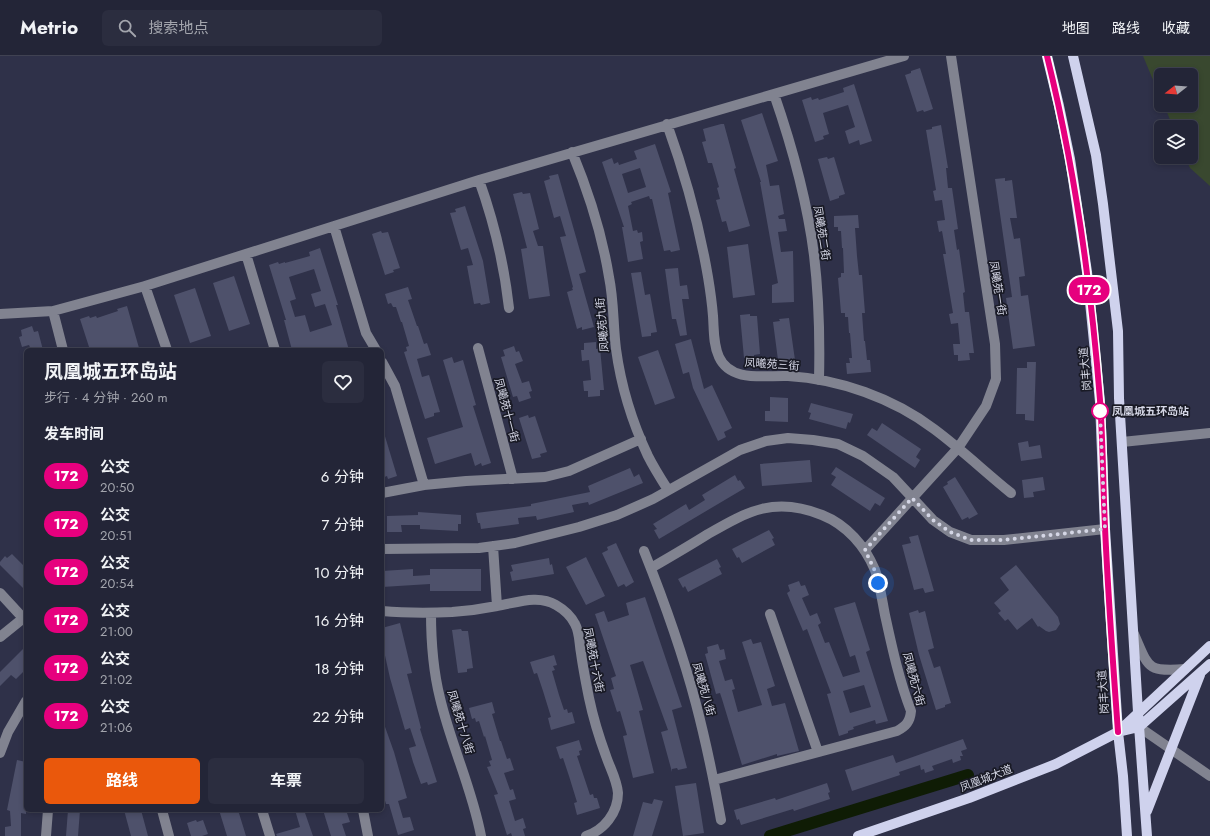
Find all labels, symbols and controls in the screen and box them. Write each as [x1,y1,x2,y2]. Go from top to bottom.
search box [102,10,382,46]
text: Metrio [20,14,78,41]
icon: search [116,17,138,39]
text: 搜索地点 [148,17,208,39]
text: 地图 [1062,18,1090,38]
text: 路线 [1112,18,1140,38]
text: 收藏 [1162,18,1190,38]
north arrow [1154,68,1198,112]
map controls [1154,68,1198,164]
button: layers [1154,120,1198,164]
street label: 凤曦苑二街 [810,205,834,261]
street label: 凤曦苑一街 [986,260,1010,316]
line badge: 172 [1066,277,1112,303]
text: 172 [1077,280,1101,300]
street label: 凤曦苑九街 [592,297,612,353]
street label: 岗丰大道 [1075,346,1095,392]
street label: 凤曦苑三街 [744,354,800,374]
text: 凤凰城五环岛站 [44,358,177,385]
button: heart [322,361,364,403]
street label: 凤曦苑十一街 [491,376,523,444]
text: 步行 · 4 分钟 · 260 m [44,388,168,407]
marker: 凤凰城五环岛站 [1091,402,1109,420]
place label: 凤凰城五环岛站 [1112,403,1189,419]
text: 发车时间 [44,423,104,445]
text: 公交 [100,456,130,478]
text: 172 [54,466,78,486]
text: 6 分钟 [321,466,364,488]
text: 20:50 [100,478,134,497]
text: 公交 [100,504,130,526]
text: 172 [54,514,78,534]
text: 7 分钟 [322,514,364,536]
text: 20:51 [100,526,132,545]
text: 公交 [100,552,130,574]
text: 172 [54,562,78,582]
text: 10 分钟 [314,562,364,584]
your location [868,573,888,593]
text: 20:54 [100,574,134,593]
text: 公交 [100,600,130,622]
text: 172 [54,610,78,630]
text: 16 分钟 [314,610,364,632]
text: 21:00 [100,622,133,641]
street label: 凤曦苑十六街 [580,626,608,694]
text: 公交 [100,648,130,670]
street label: 凤曦苑六街 [899,650,929,708]
text: 172 [54,658,78,678]
text: 18 分钟 [315,658,364,680]
street label: 凤曦苑八街 [689,660,719,718]
street label: 岗丰大道 [1093,669,1113,715]
text: 21:02 [100,670,132,689]
street label: 凤曦苑十八街 [444,688,478,756]
text: 公交 [100,696,130,718]
text: 172 [54,706,78,726]
text: 22 分钟 [312,706,364,728]
text: 21:06 [100,718,132,737]
button: 路线 [44,758,200,804]
button: 车票 [208,758,364,804]
street label: 凤凰城大道 [957,761,1015,795]

